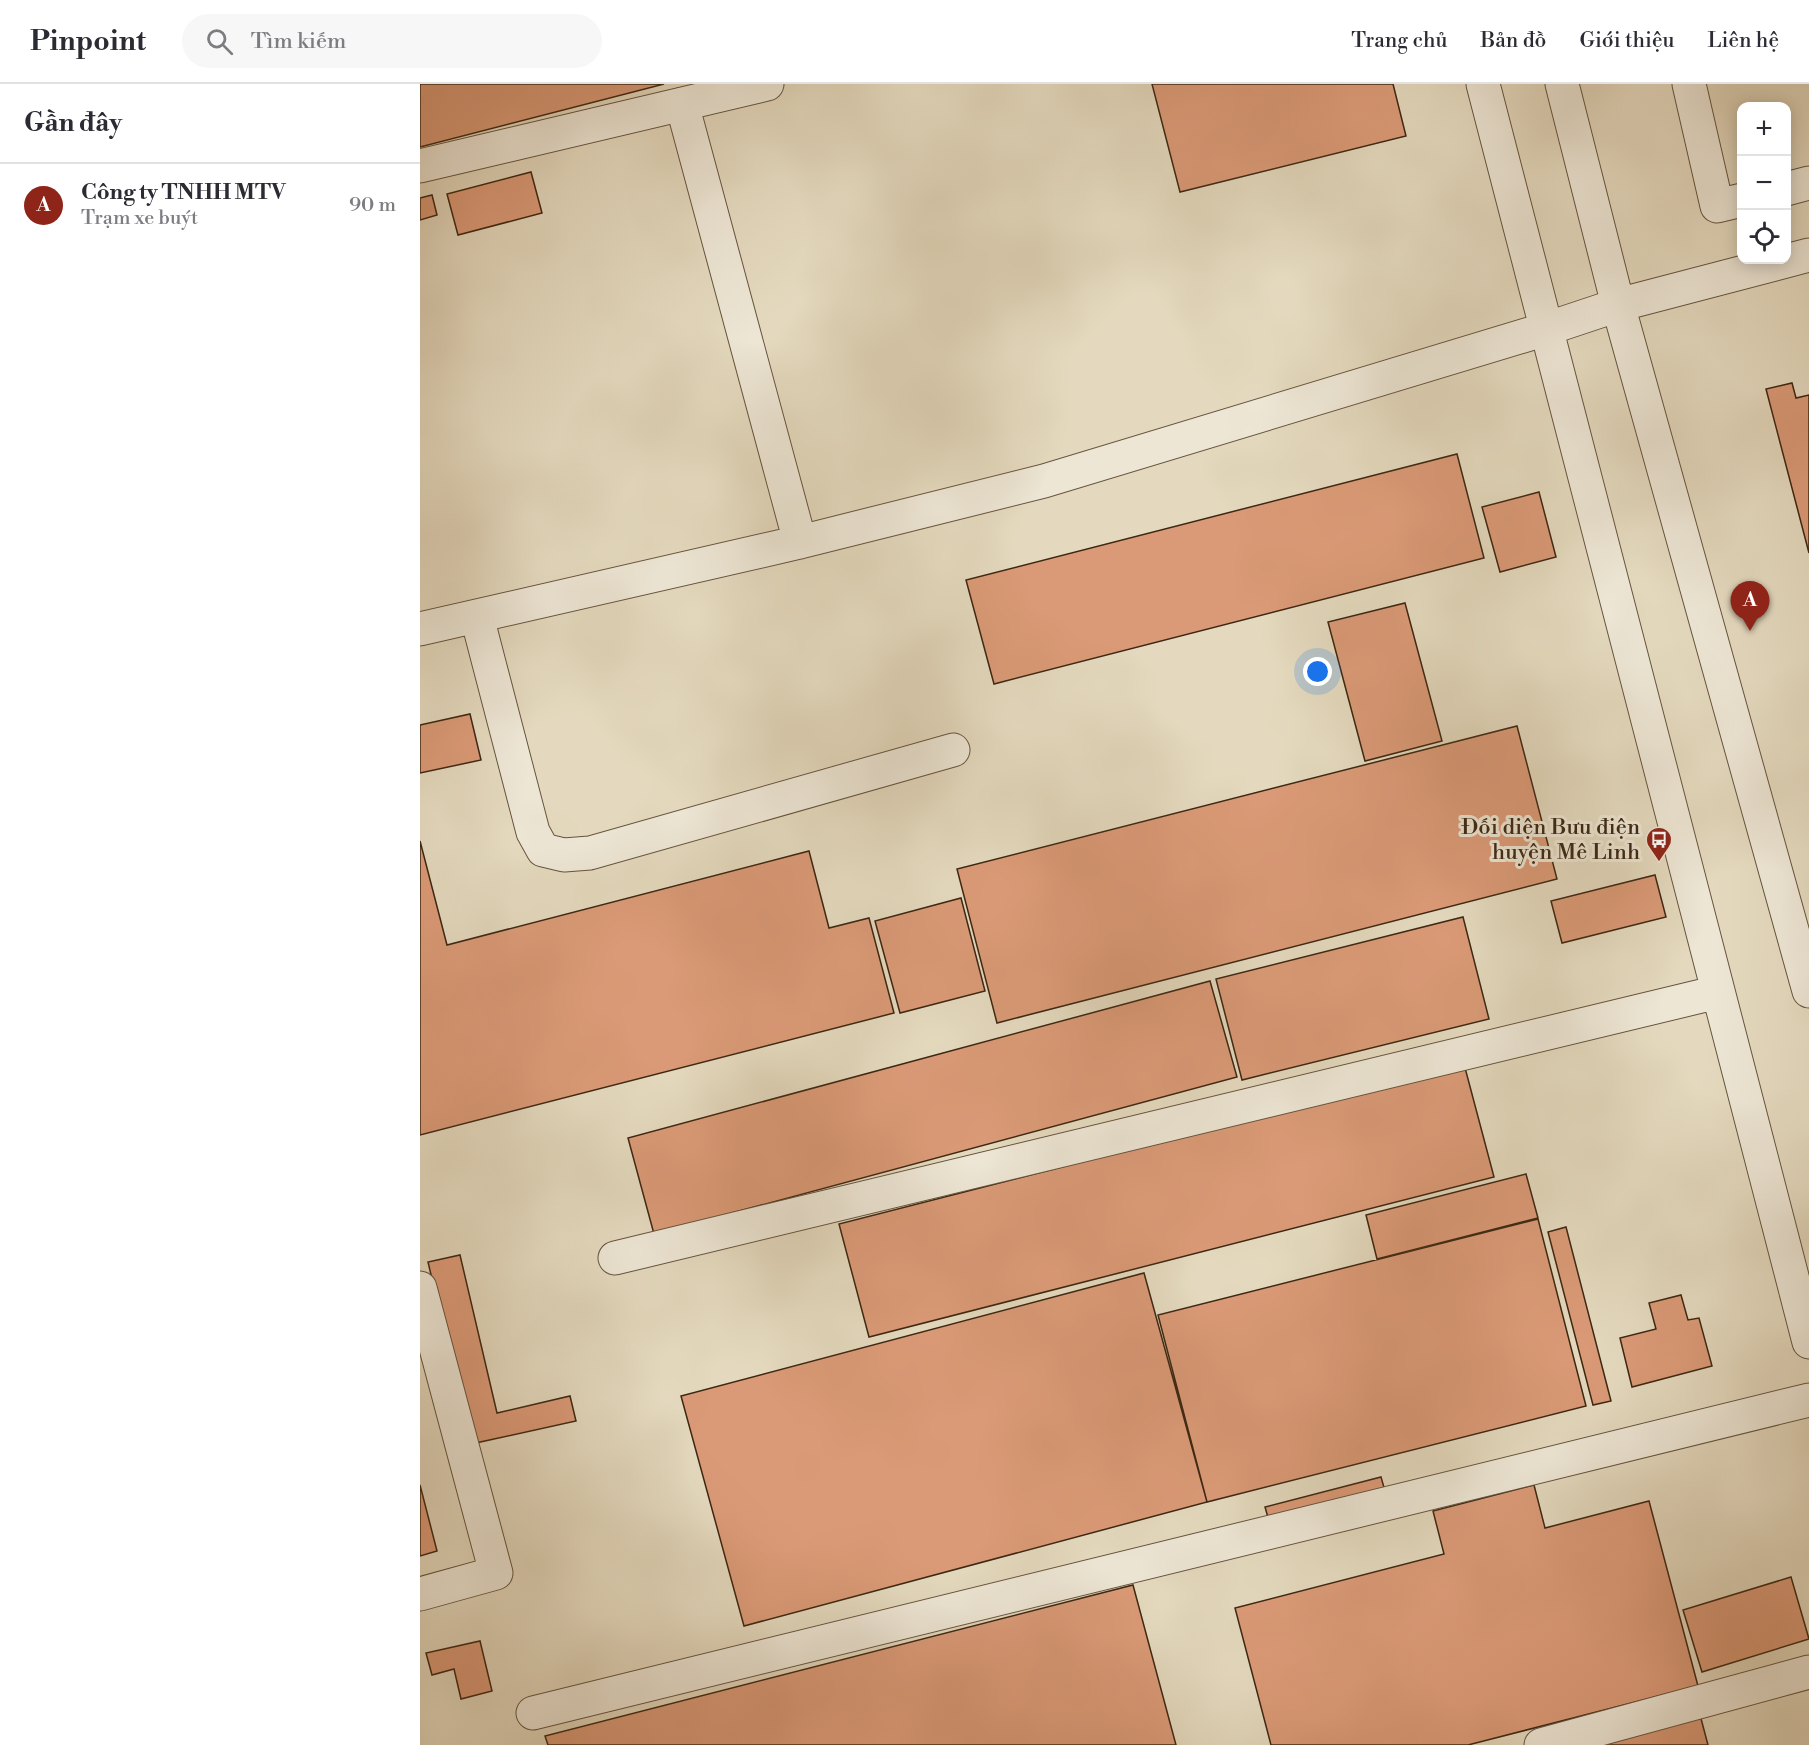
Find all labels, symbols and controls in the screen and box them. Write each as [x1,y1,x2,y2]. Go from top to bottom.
search box [182,14,602,68]
text: Pinpoint [30,24,146,59]
icon: search [203,25,236,58]
text: Tìm kiếm [251,28,346,55]
text: Trang chủ [1351,28,1447,54]
text: Bản đồ [1480,28,1546,54]
text: Giới thiệu [1579,28,1675,54]
text: Liên hệ [1708,28,1779,54]
map controls [1737,102,1791,264]
button: + [1737,102,1791,156]
text: Gần đây [24,107,122,139]
button: − [1737,156,1791,210]
text: Công ty TNHH MTV [81,179,286,206]
text: A [36,193,51,218]
text: 90 m [349,193,396,218]
text: Trạm xe buýt [81,206,198,231]
button: locate [1737,210,1791,264]
pin: A [1730,582,1770,631]
your location [1303,657,1332,686]
place label: Đối diện Bưu điện huyện Mê Linh [1461,814,1640,866]
bus stop icon: Đối diện Bưu điện huyện Mê Linh [1644,825,1674,863]

